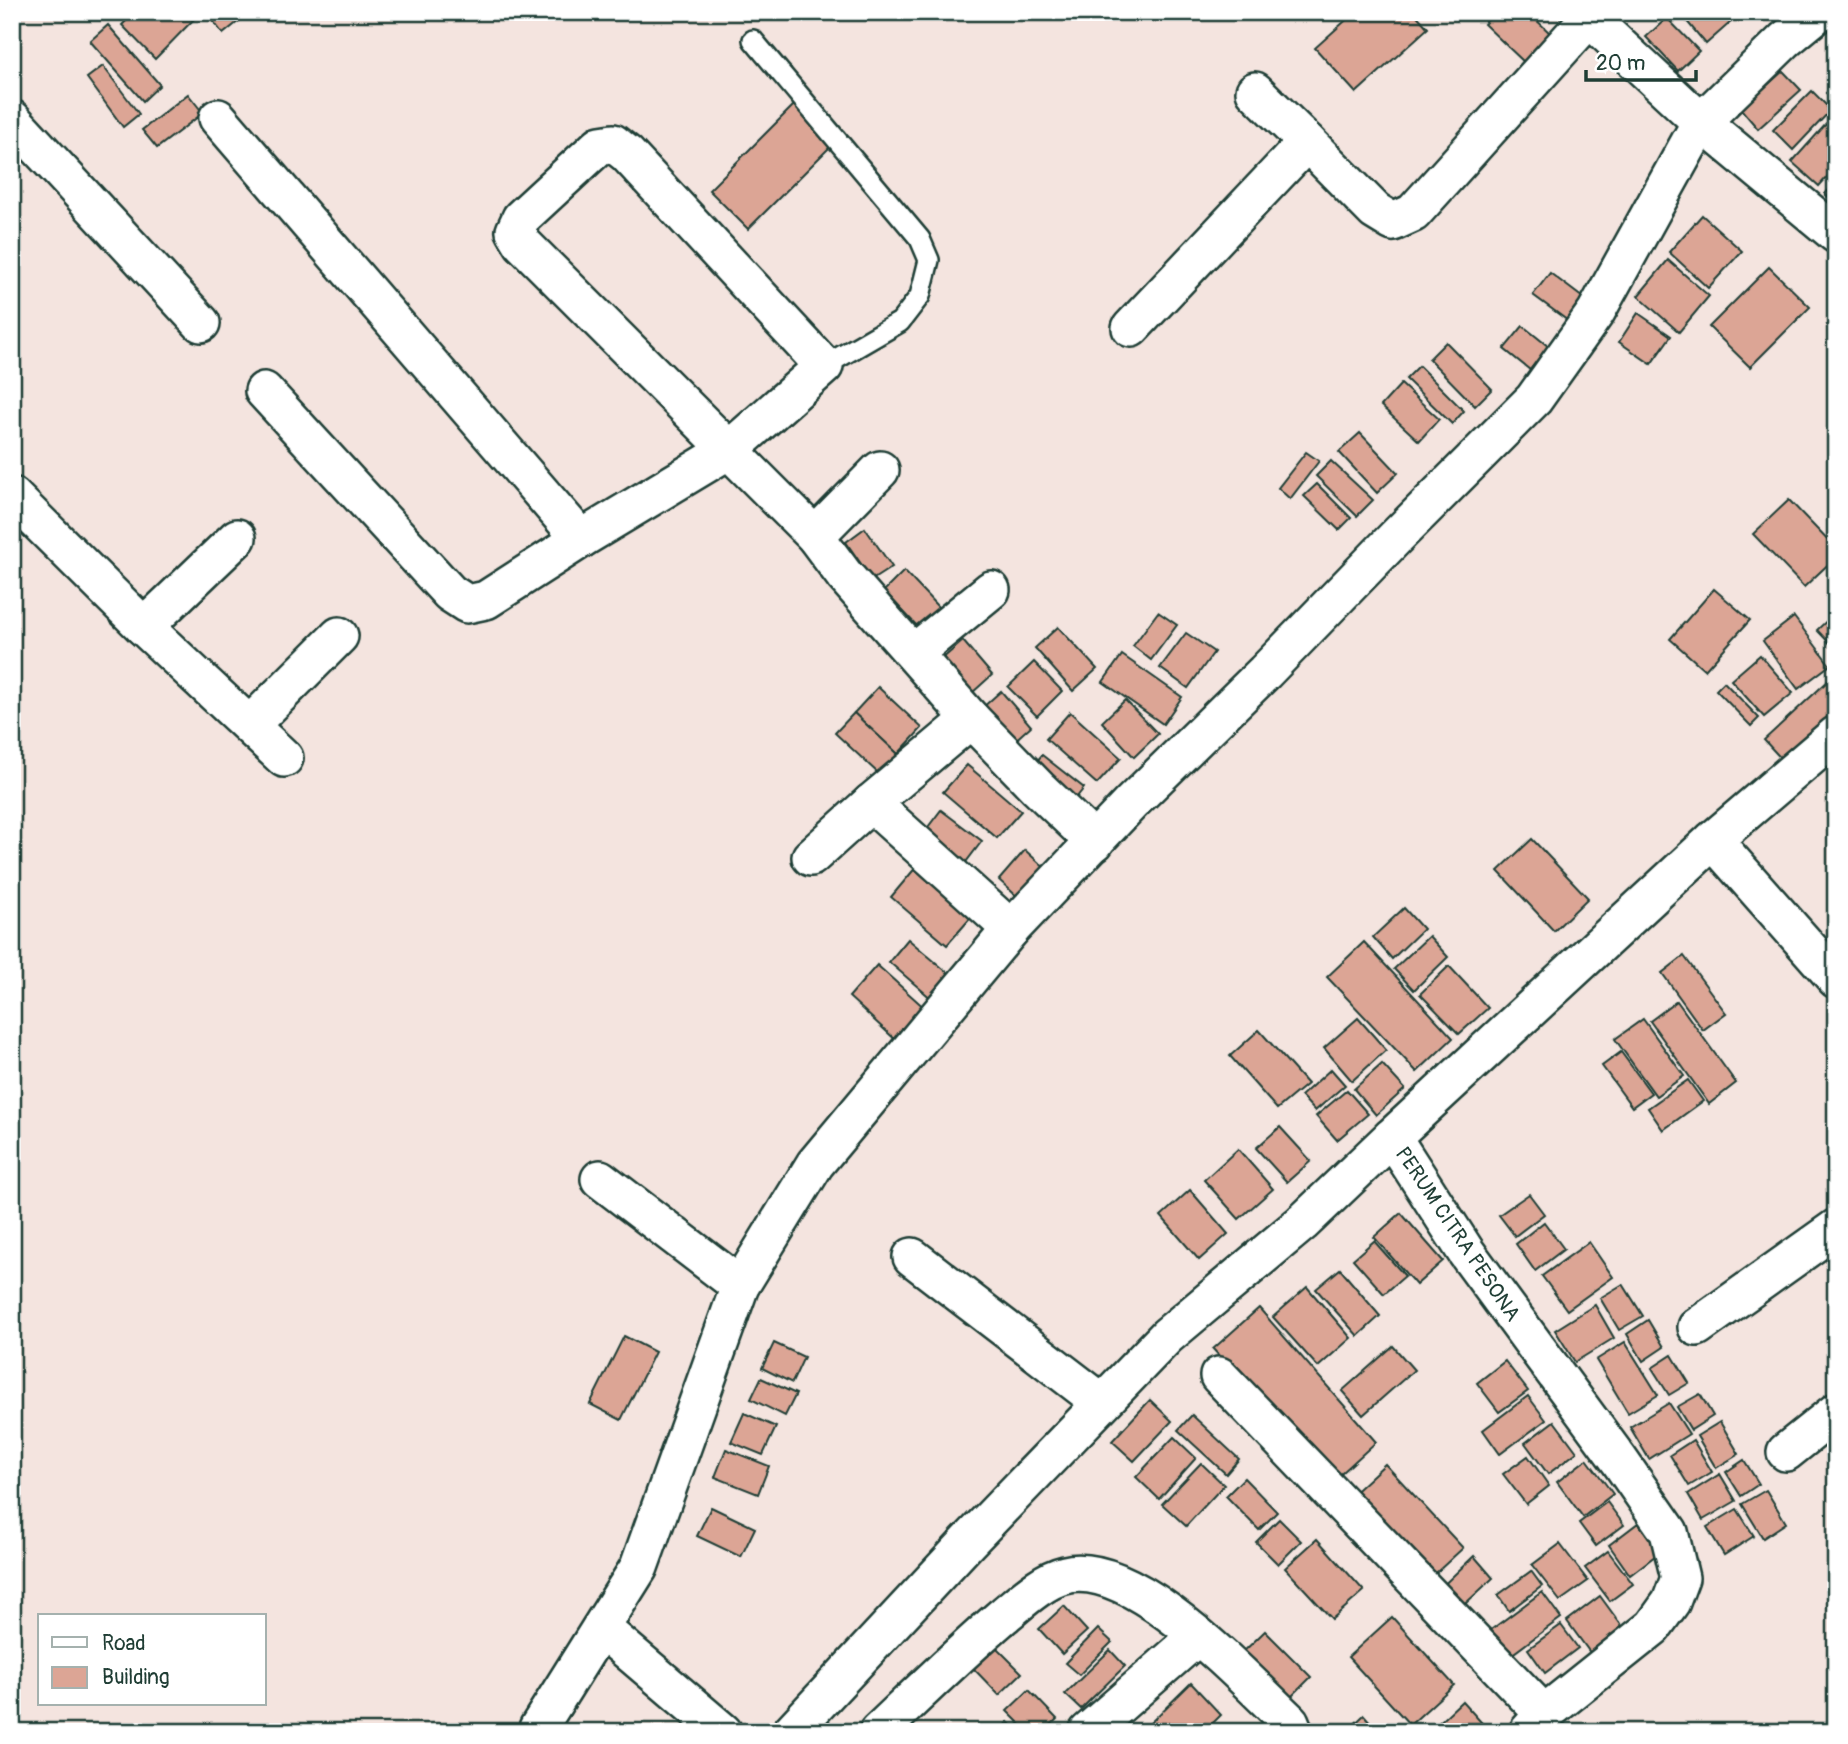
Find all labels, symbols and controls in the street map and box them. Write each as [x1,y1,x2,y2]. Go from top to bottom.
scale bar [1586,38,1696,82]
text: 20 m [1596,50,1645,77]
street label: PERUM CITRA PESONA [1389,1142,1526,1327]
legend [38,1614,266,1706]
text: Road [102,1630,146,1657]
text: Building [102,1664,169,1691]

